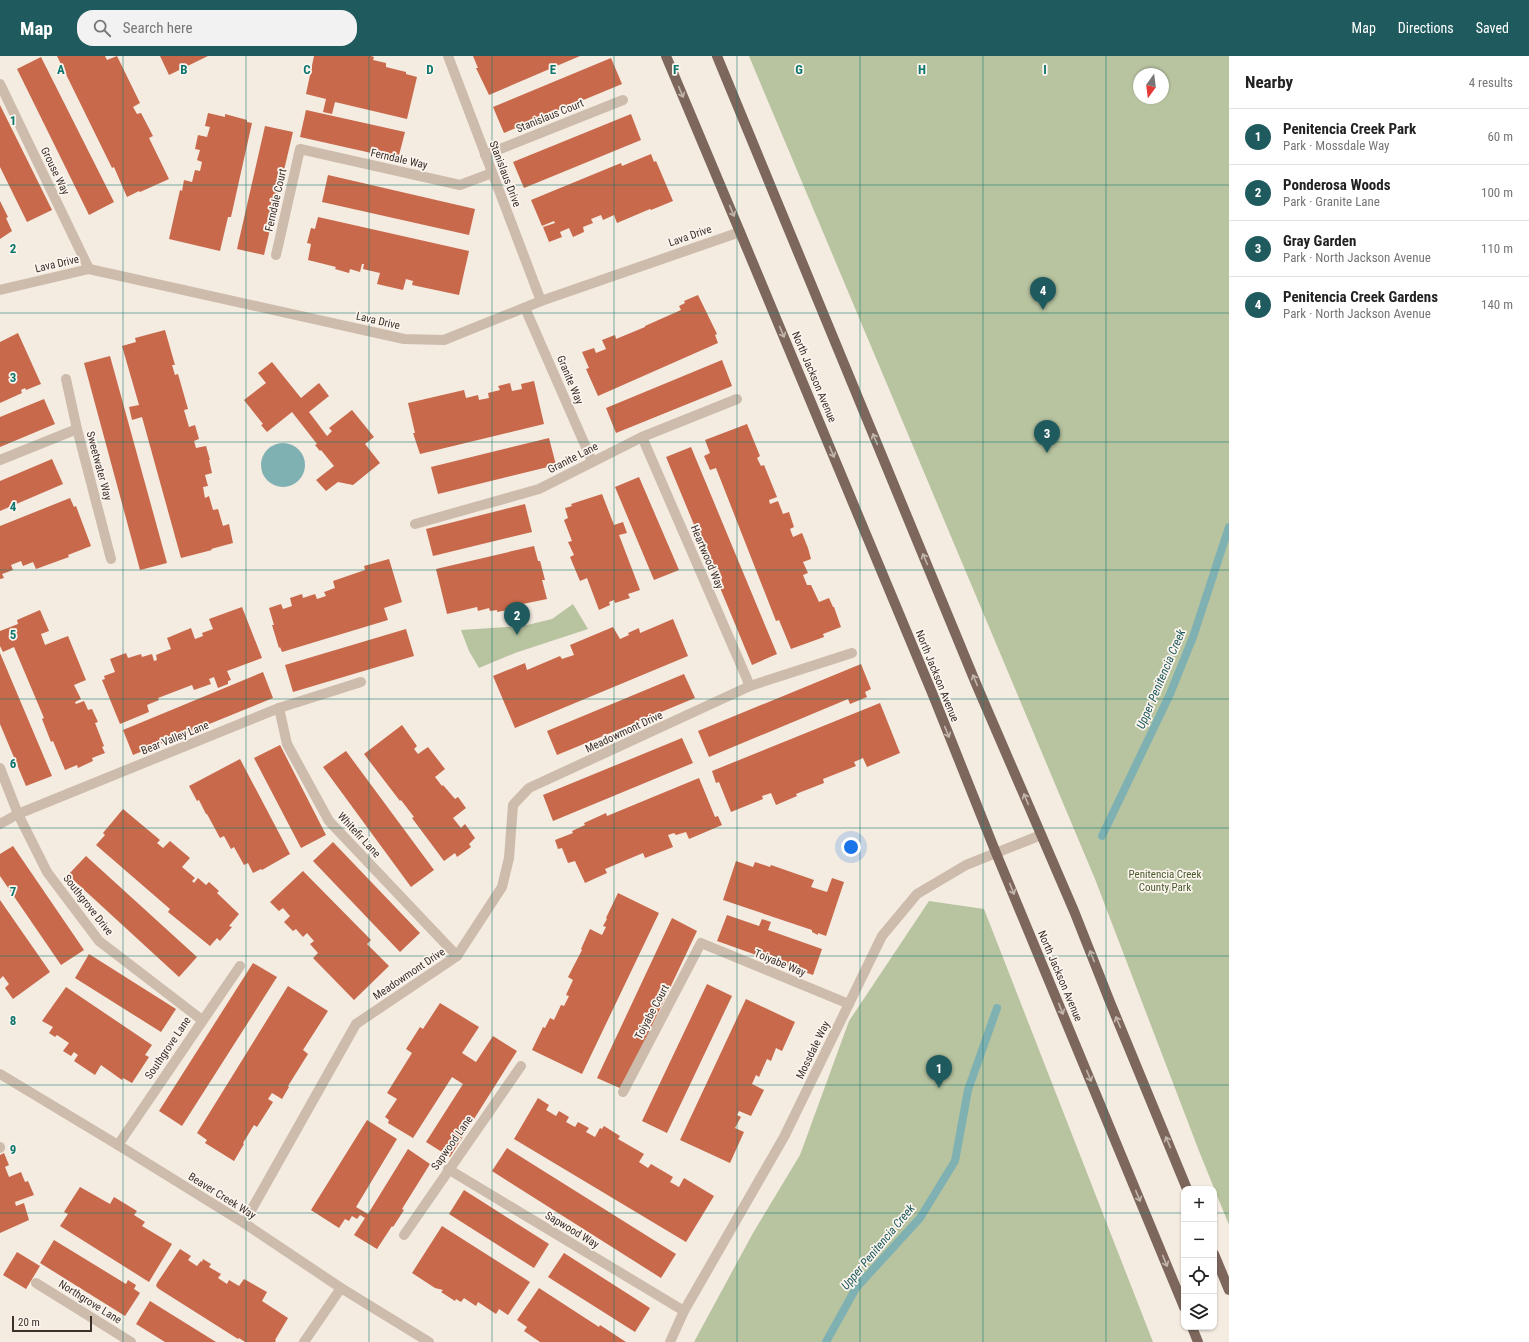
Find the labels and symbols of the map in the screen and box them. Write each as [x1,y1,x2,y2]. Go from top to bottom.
text: A [57,62,65,77]
text: B [180,62,188,77]
text: C [303,62,311,77]
text: D [426,62,434,77]
text: E [550,62,557,77]
text: F [673,62,679,77]
text: G [795,62,803,77]
text: H [918,62,926,77]
text: I [1043,62,1047,77]
north arrow [1133,68,1169,104]
one-way arrow [678,85,685,97]
street label: Stanislaus Court [514,97,586,135]
text: 1 [10,113,16,128]
street label: Stanislaus Drive [486,139,524,209]
street label: Grouse Way [38,145,72,197]
street label: Ferndale Way [369,146,429,172]
street label: Ferndale Court [262,167,290,233]
one-way arrow [729,205,736,217]
street label: Lava Drive [667,223,713,249]
text: 2 [10,241,17,256]
street label: Lava Drive [34,253,80,275]
pin: 4 [1030,277,1056,310]
street label: Lava Drive [355,310,401,332]
one-way arrow [779,325,786,337]
street label: North Jackson Avenue [789,329,839,425]
street label: Granite Way [554,354,586,407]
text: 3 [10,370,16,385]
pin: 3 [1034,420,1060,453]
street label: Sweetwater Way [84,430,115,502]
one-way arrow [871,434,879,446]
street label: Granite Lane [546,440,600,476]
one-way arrow [828,445,836,457]
text: 4 [10,499,17,514]
street label: Heartwood Way [688,523,726,591]
one-way arrow [921,554,928,566]
pin: 2 [504,602,530,635]
water label: Upper Penitencia Creek [1134,626,1189,731]
text: 5 [10,627,17,642]
street label: North Jackson Avenue [913,628,961,724]
one-way arrow [971,674,978,686]
street label: Meadowmont Drive [583,708,665,756]
street label: Bear Valley Lane [139,719,211,757]
one-way arrow [943,725,951,737]
text: 6 [10,756,17,771]
one-way arrow [1022,794,1029,806]
street label: Whitefir Lane [335,810,383,860]
your location [841,837,861,857]
park label: Penitencia Creek County Park [1129,868,1202,894]
street label: Southgrove Drive [60,872,116,938]
one-way arrow [1008,883,1016,895]
text: 7 [10,884,17,899]
street label: North Jackson Avenue [1035,928,1085,1024]
street label: Meadowmont Drive [371,945,447,1003]
street label: Toiyabe Way [752,947,808,979]
one-way arrow [1087,950,1095,962]
street label: Toiyabe Court [632,982,672,1042]
one-way arrow [1058,1003,1066,1015]
text: 8 [10,1013,16,1028]
street label: Southgrove Lane [142,1014,194,1082]
one-way arrow [1114,1016,1121,1028]
street label: Mossdale Way [793,1019,833,1081]
pin: 1 [926,1055,952,1088]
one-way arrow [1085,1069,1093,1081]
street label: Sapwood Lane [428,1113,476,1173]
one-way arrow [1163,1136,1171,1148]
text: 9 [10,1142,16,1157]
street label: Beaver Creek Way [186,1170,259,1222]
one-way arrow [1135,1189,1143,1201]
water label: Upper Penitencia Creek [838,1201,918,1292]
street label: Sapwood Way [543,1209,602,1251]
one-way arrow [1162,1254,1169,1266]
street label: Northgrove Lane [56,1277,124,1327]
scale bar [12,1314,92,1333]

